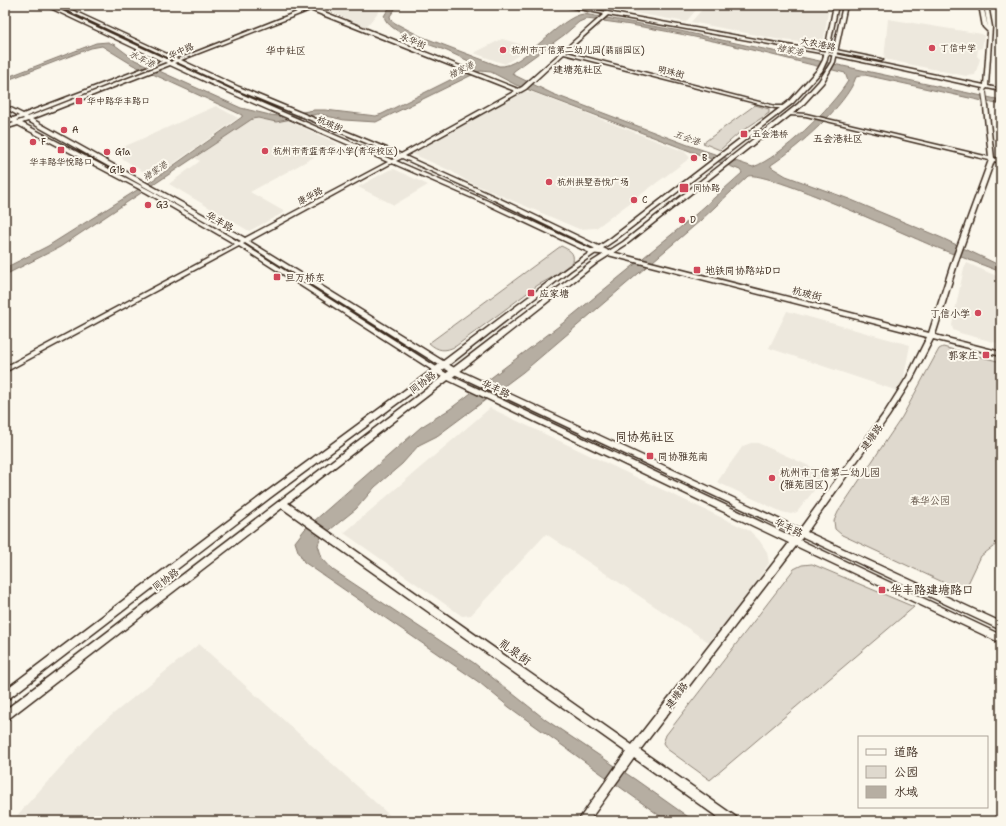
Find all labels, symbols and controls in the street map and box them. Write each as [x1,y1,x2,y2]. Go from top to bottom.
street label: 永华街 [398,30,428,52]
street label: 大农港路 [799,35,837,53]
street label: 华中路 [166,40,196,62]
water label: 褚家港 [776,41,805,59]
place label: 丁信中学 [940,42,976,54]
marker: 丁信中学 [927,43,937,53]
district label: 华中社区 [266,44,306,57]
place label: 杭州市丁信第二幼儿园(翡丽园区) [511,44,645,56]
marker: 杭州市丁信第二幼儿园(翡丽园区) [498,45,508,55]
water label: 水车港 [127,48,158,71]
water label: 褚家港 [446,58,477,81]
district label: 建塘苑社区 [553,63,603,76]
street label: 明珠街 [656,63,686,81]
place label: 华中路华丰路口 [87,95,150,107]
marker: 华中路华丰路口 [74,96,84,106]
street label: 杭玻街 [315,113,345,135]
place label: A [72,124,79,136]
marker: A [59,125,69,135]
water label: 五会港 [672,128,703,149]
place label: 五会港桥 [752,128,788,140]
marker: 五会港桥 [739,129,749,139]
district label: 五会港社区 [813,132,863,145]
place label: F [41,136,46,148]
marker: F [28,137,38,147]
marker: 华丰路华悦路口 [56,145,66,155]
place label: 杭州市青蓝青华小学(青华校区) [273,145,398,157]
place label: G1a [115,146,131,158]
marker: 杭州市青蓝青华小学(青华校区) [260,146,270,156]
marker: G1a [102,147,112,157]
place label: B [702,152,707,164]
marker: B [689,153,699,163]
place label: 华丰路华悦路口 [29,156,93,168]
water label: 褚家港 [140,158,170,184]
place label: G1b [110,164,125,176]
marker: G1b [128,165,138,175]
place label: 杭州拱墅吾悦广场 [557,176,629,188]
marker: 杭州拱墅吾悦广场 [544,177,554,187]
marker: 同协路 [678,182,690,194]
place label: 同协路 [693,182,720,194]
street label: 康华路 [295,184,325,208]
place label: C [642,194,648,206]
marker: C [629,195,639,205]
place label: G3 [156,199,169,211]
marker: G3 [143,200,153,210]
street label: 华丰路 [204,208,236,235]
place label: D [690,214,696,226]
marker: D [677,215,687,225]
place label: 地铁同协路站D口 [705,264,782,277]
marker: 地铁同协路站D口 [692,265,702,275]
place label: 旦万桥东 [285,271,325,284]
marker: 旦万桥东 [272,272,282,282]
street label: 杭玻街 [791,284,823,303]
place label: 应家塘 [539,287,569,300]
marker: 应家塘 [526,288,536,298]
place label: 丁信小学 [930,307,970,320]
marker: 丁信小学 [973,308,983,318]
place label: 郭家庄 [948,349,978,362]
marker: 郭家庄 [981,350,991,360]
street label: 同协路 [406,368,438,397]
street label: 华丰路 [479,376,512,400]
street label: 建塘路 [857,421,885,453]
district label: 同协苑社区 [615,429,675,445]
place label: 同协雅苑南 [658,450,708,463]
marker: 同协雅苑南 [645,451,655,461]
place label: 杭州市丁信第二幼儿园 (雅苑园区) [780,466,880,491]
marker: 杭州市丁信第二幼儿园 (雅苑园区) [767,473,777,483]
park label: 春华公园 [910,494,950,507]
street label: 华丰路 [772,515,805,540]
street label: 同协路 [149,565,181,594]
place label: 华丰路建塘路口 [890,582,974,598]
marker: 华丰路建塘路口 [877,585,887,595]
street label: 礼泉街 [496,635,534,669]
street label: 建塘路 [662,679,691,711]
legend [858,736,988,808]
text: 道路 [894,744,918,760]
text: 公园 [894,764,918,780]
text: 水域 [894,784,918,800]

